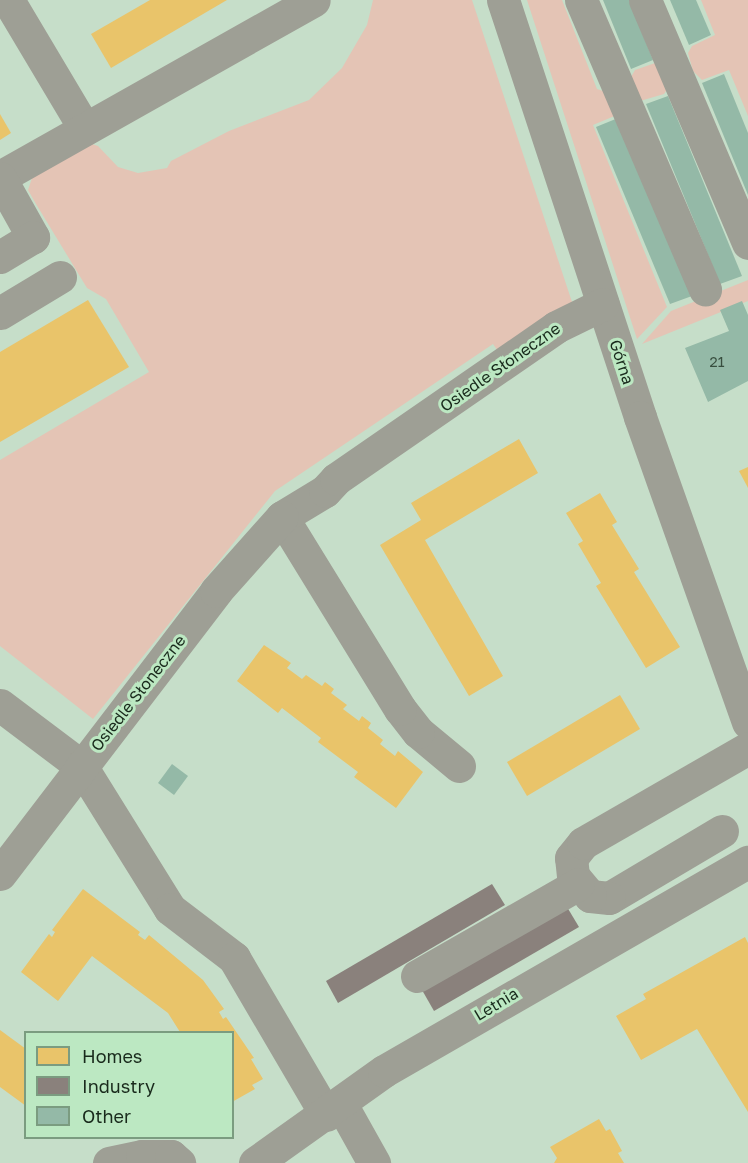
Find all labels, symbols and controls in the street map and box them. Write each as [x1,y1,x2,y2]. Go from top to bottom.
street label: Osiedle Słoneczne [436,318,564,416]
street label: Górna [606,337,638,387]
house number: 21 [710,354,724,370]
street label: Osiedle Słoneczne [87,631,189,755]
street label: Letnia [471,983,521,1025]
legend [24,1031,234,1139]
text: Homes [82,1045,142,1067]
text: Industry [82,1075,155,1097]
text: Other [82,1105,131,1127]

